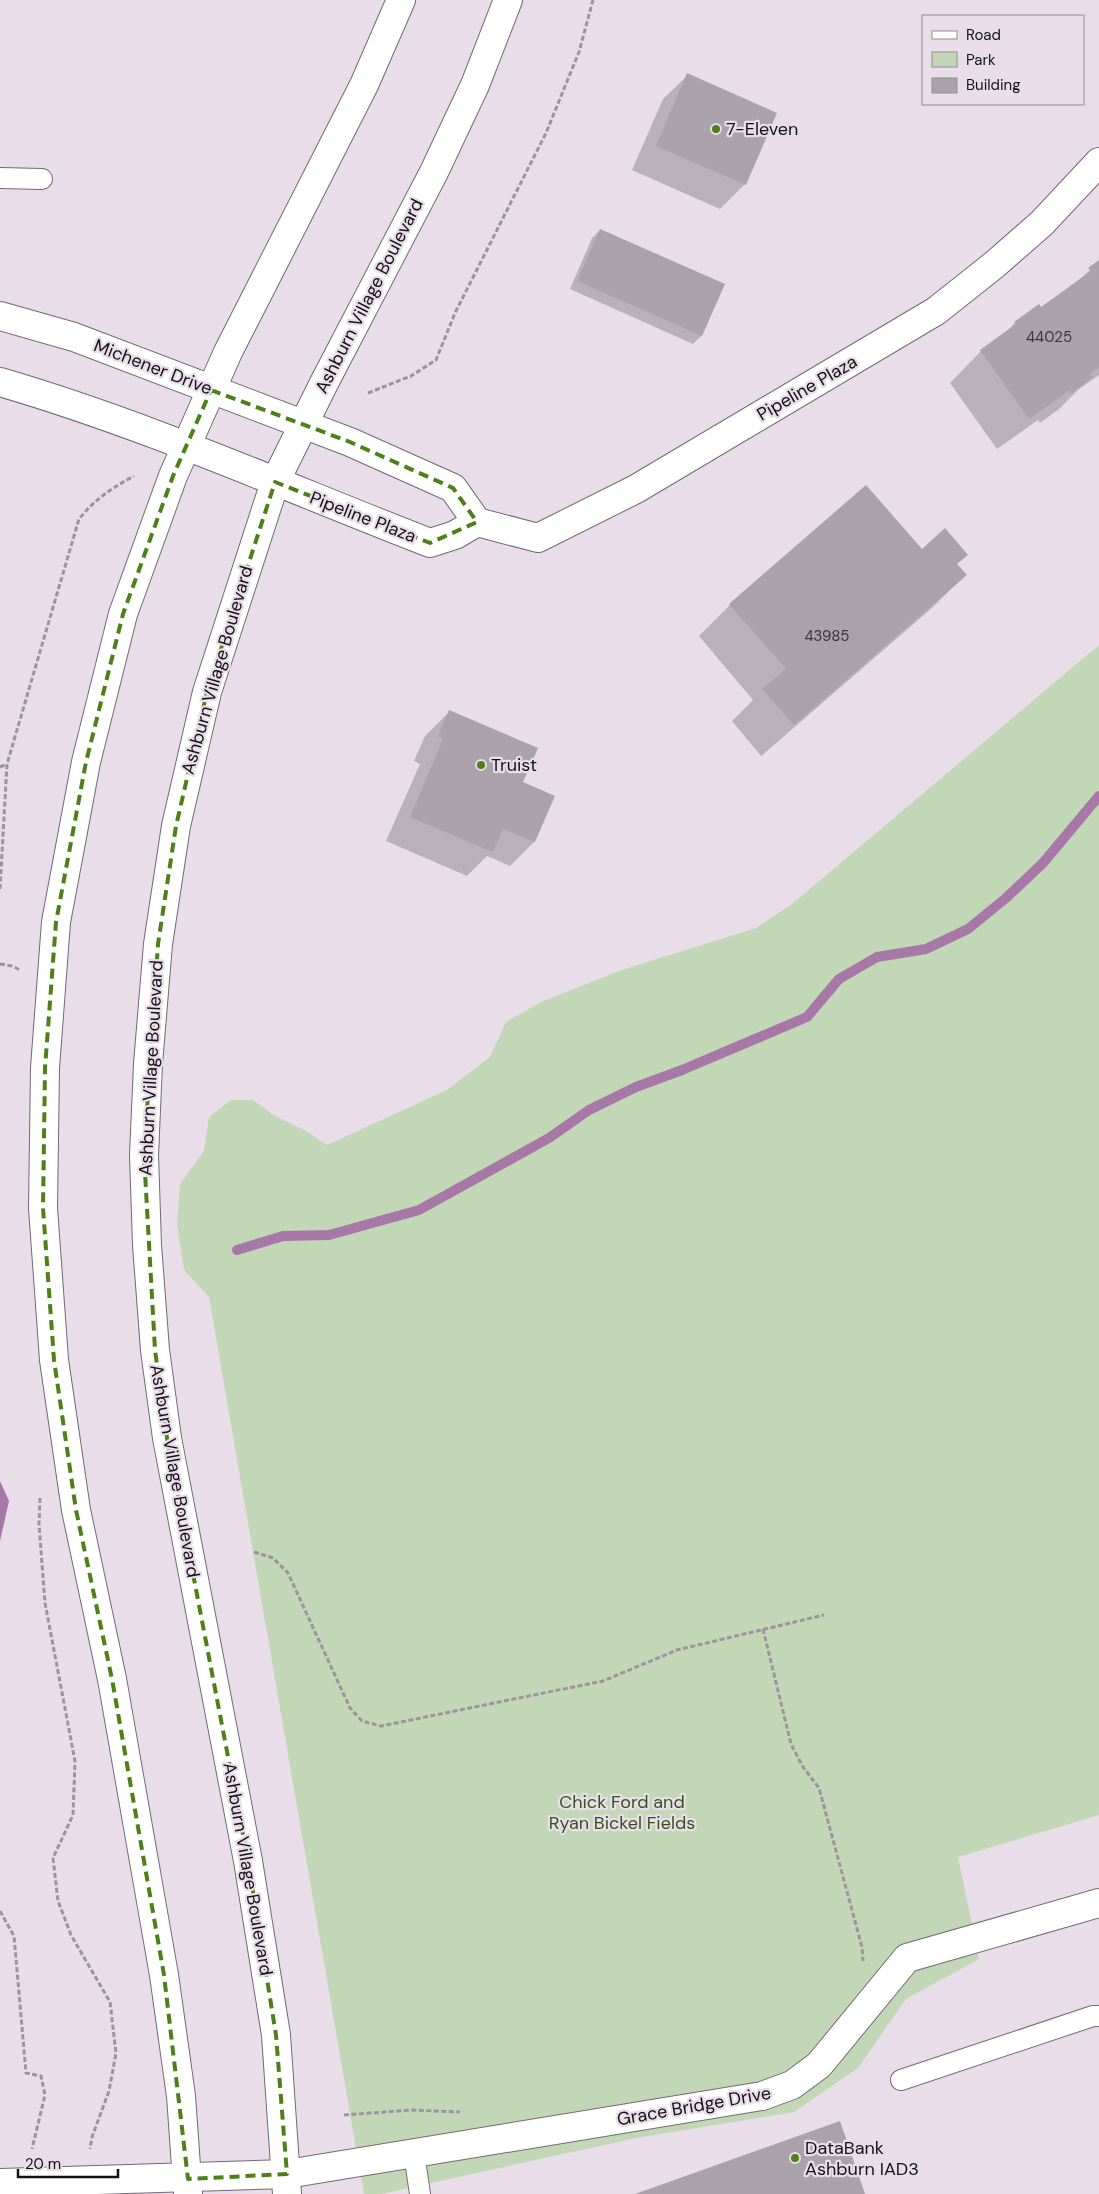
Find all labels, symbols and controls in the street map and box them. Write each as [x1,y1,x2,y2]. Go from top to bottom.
legend [922,15,1084,105]
text: Road [966,25,1001,45]
text: Park [966,50,996,70]
text: Building [966,75,1021,95]
place label: 7-Eleven [726,117,798,141]
marker: 7-Eleven [710,123,722,135]
street label: Ashburn Village Boulevard [309,194,429,398]
house number: 44025 [1026,327,1072,347]
street label: Michener Drive [90,333,216,401]
street label: Pipeline Plaza [752,350,862,426]
street label: Pipeline Plaza [306,486,420,548]
street label: Ashburn Village Boulevard [176,563,258,777]
house number: 43985 [805,626,849,646]
place label: Truist [491,753,537,777]
marker: Truist [475,759,487,771]
street label: Ashburn Village Boulevard [133,960,169,1176]
street label: Ashburn Village Boulevard [144,1363,206,1579]
street label: Ashburn Village Boulevard [217,1761,279,1977]
park label: Chick Ford and Ryan Bickel Fields [549,1790,695,1835]
street label: Grace Bridge Drive [615,2081,773,2131]
place label: DataBank Ashburn IAD3 [805,2136,919,2181]
scale bar [18,2146,118,2178]
marker: DataBank Ashburn IAD3 [789,2152,801,2164]
text: 20 m [25,2154,61,2174]

